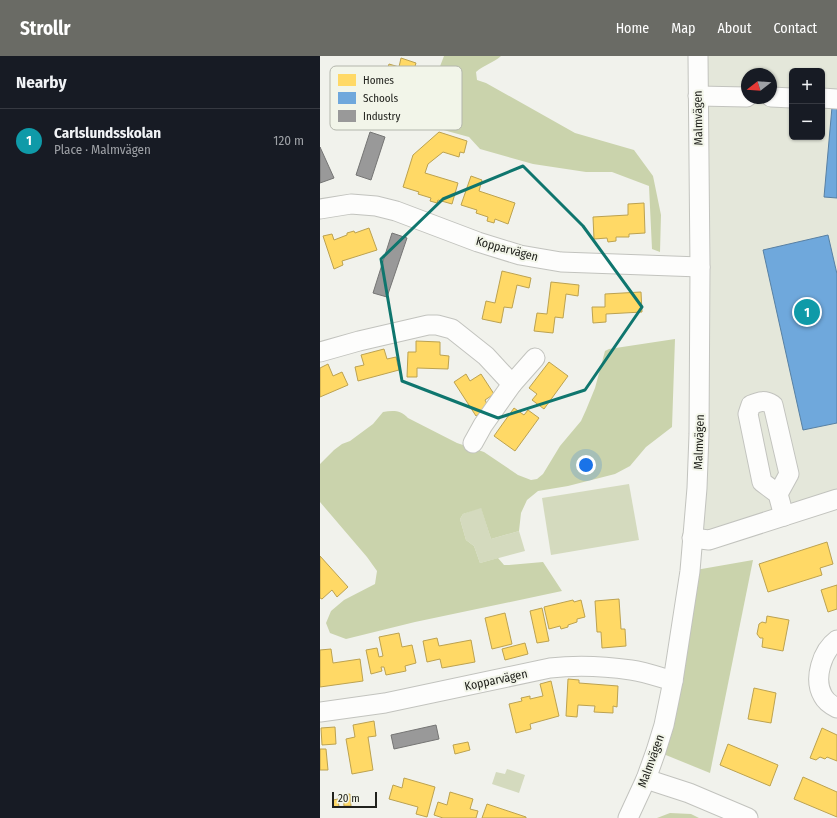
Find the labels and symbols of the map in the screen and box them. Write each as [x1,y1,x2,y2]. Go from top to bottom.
legend [330,66,462,130]
north arrow [741,68,777,104]
text: Homes [363,74,394,87]
street label: Malmvägen [691,90,705,146]
text: Schools [363,92,398,105]
text: Industry [363,110,400,123]
street label: Kopparvägen [474,234,540,264]
pin: 1 [794,297,820,327]
street label: Malmvägen [691,414,707,470]
your location [576,455,596,475]
street label: Kopparvägen [463,667,529,693]
street label: Malmvägen [635,733,667,789]
scale bar [332,790,377,809]

